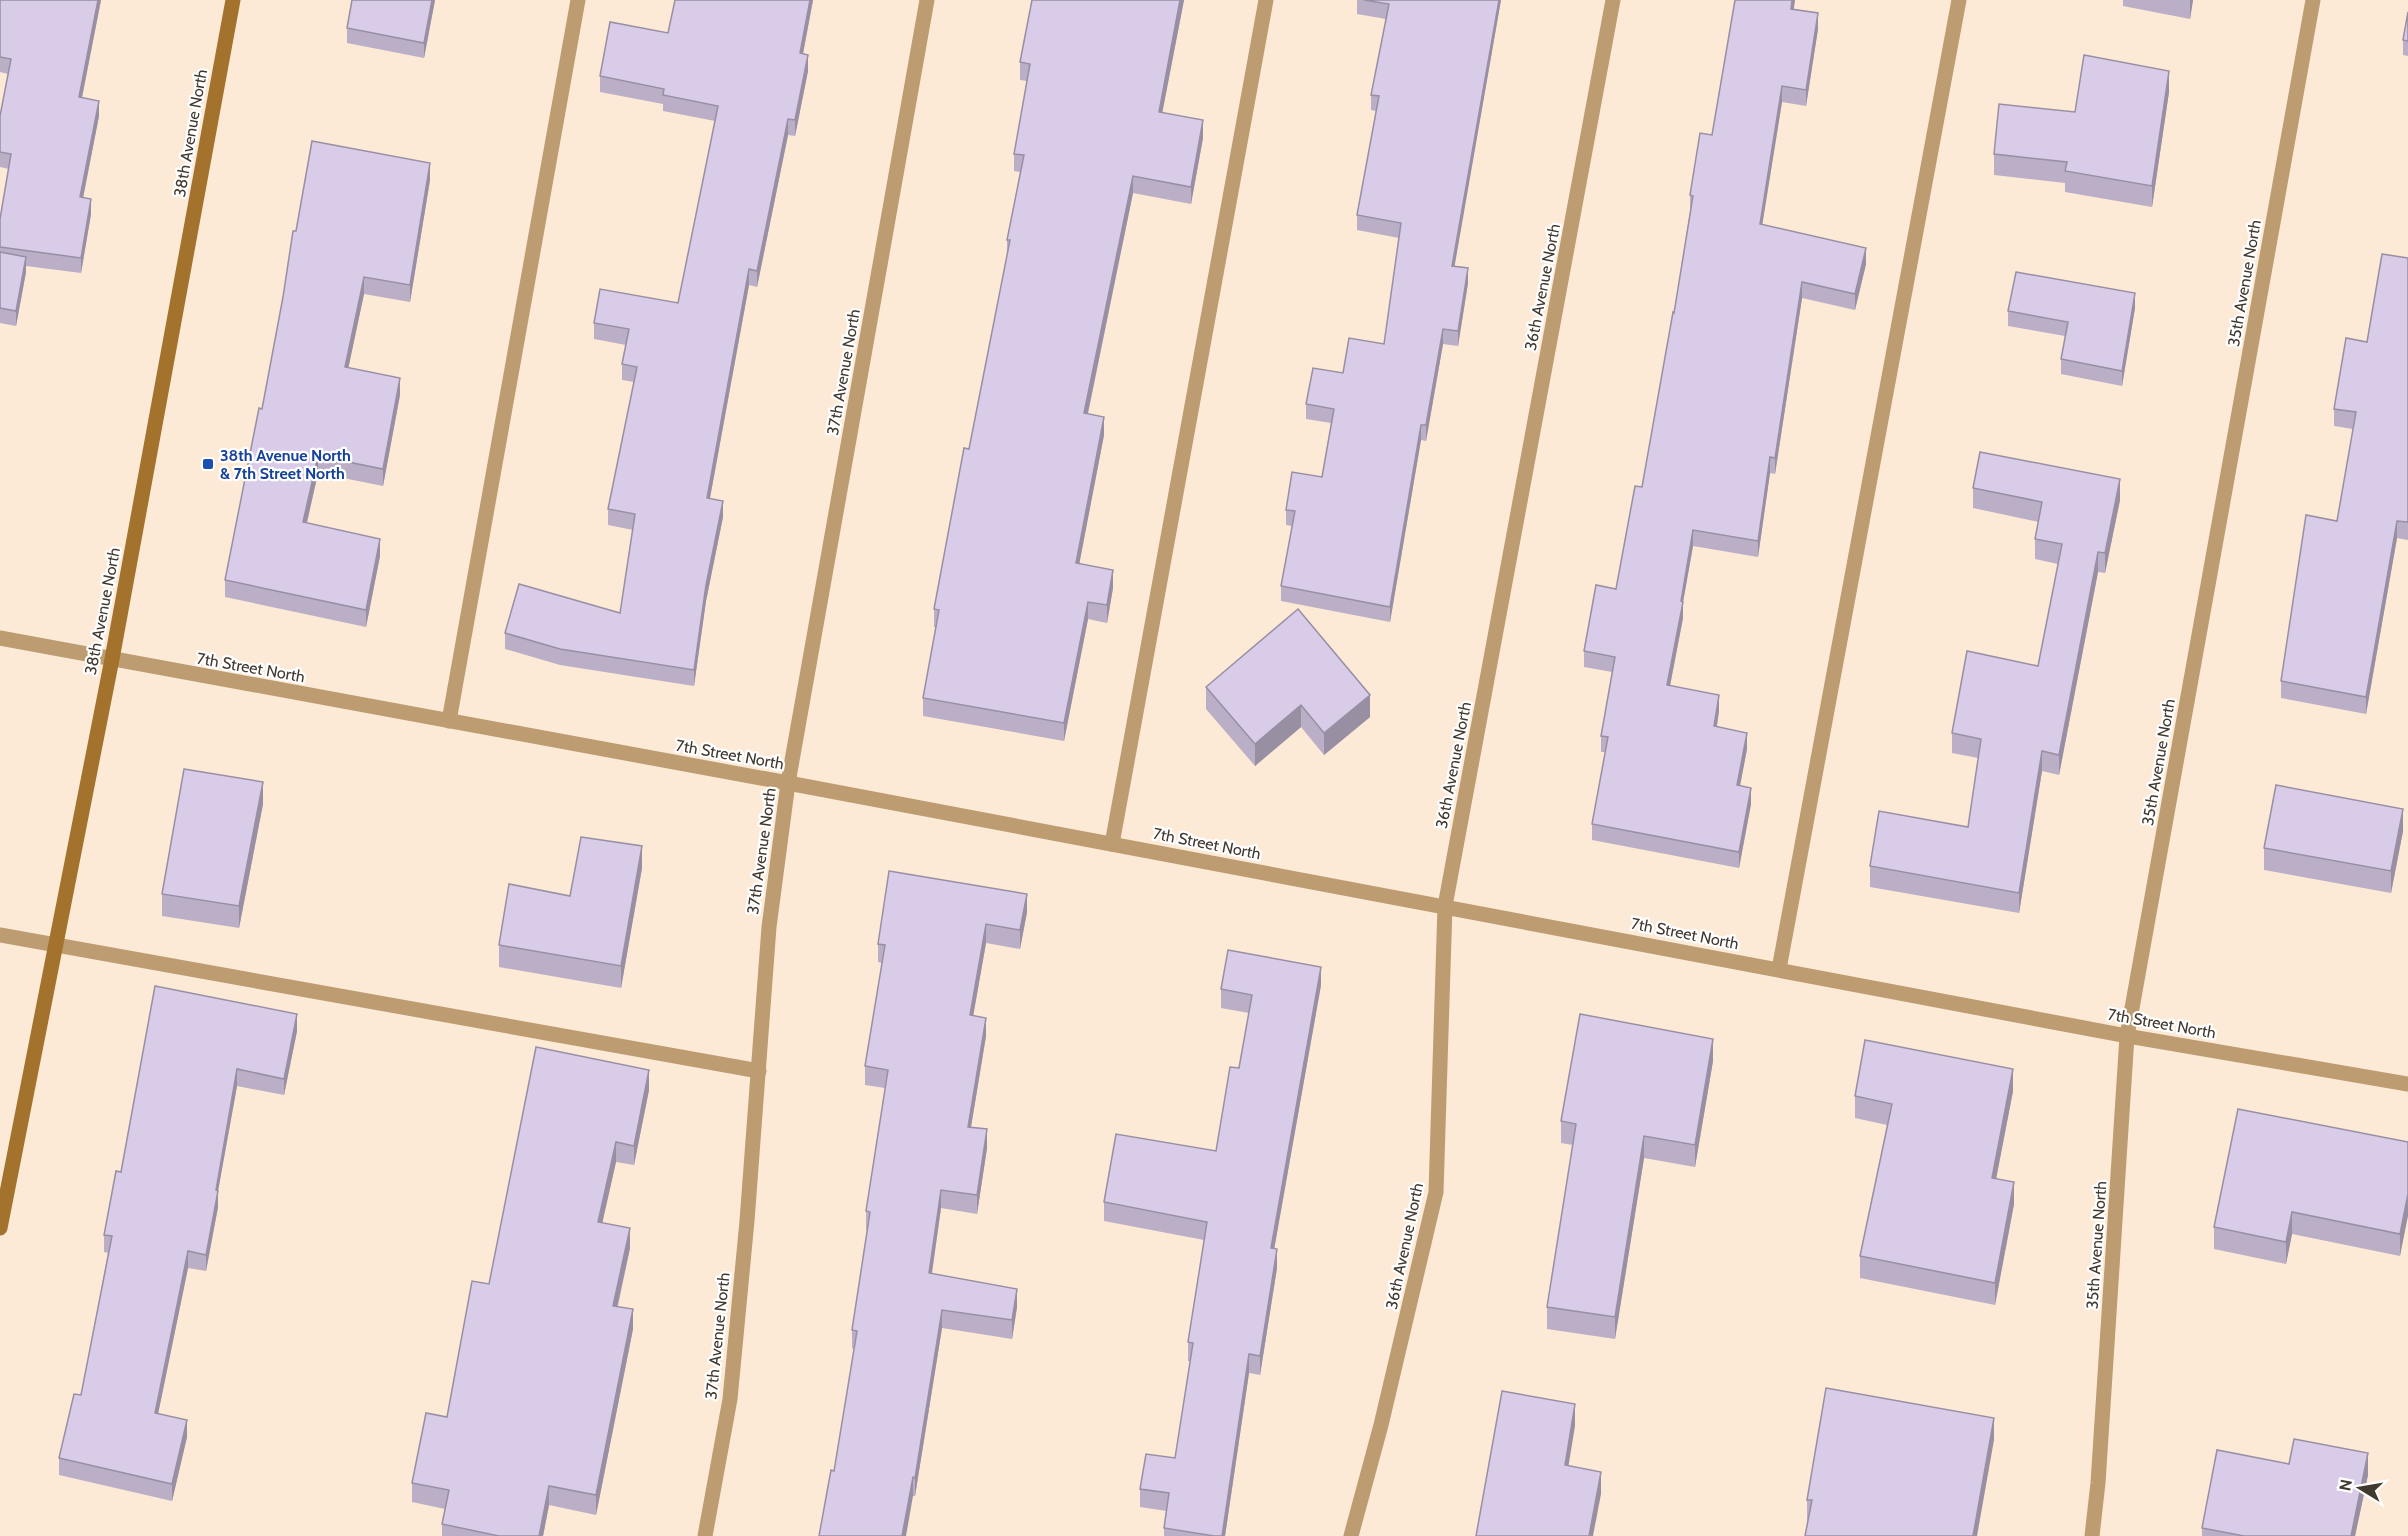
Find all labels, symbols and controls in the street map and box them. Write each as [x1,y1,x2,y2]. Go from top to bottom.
street label: 38th Avenue North [170,68,211,198]
street label: 35th Avenue North [2224,218,2265,348]
street label: 36th Avenue North [1521,222,1564,352]
street label: 37th Avenue North [823,308,864,437]
place label: 38th Avenue North & 7th Street North [220,446,351,483]
marker: 38th Avenue North & 7th Street North [201,457,215,471]
street label: 38th Avenue North [81,546,124,676]
street label: 7th Street North [195,649,306,686]
street label: 35th Avenue North [2138,697,2179,827]
street label: 36th Avenue North [1432,700,1475,830]
street label: 7th Street North [674,736,785,773]
street label: 37th Avenue North [743,787,780,916]
street label: 7th Street North [1151,824,1262,863]
street label: 7th Street North [1629,914,1740,953]
street label: 7th Street North [2106,1005,2217,1042]
street label: 35th Avenue North [2083,1180,2110,1310]
street label: 36th Avenue North [1382,1181,1427,1311]
street label: 37th Avenue North [701,1272,734,1401]
north arrow [2330,1458,2390,1518]
text: N [2335,1478,2356,1493]

